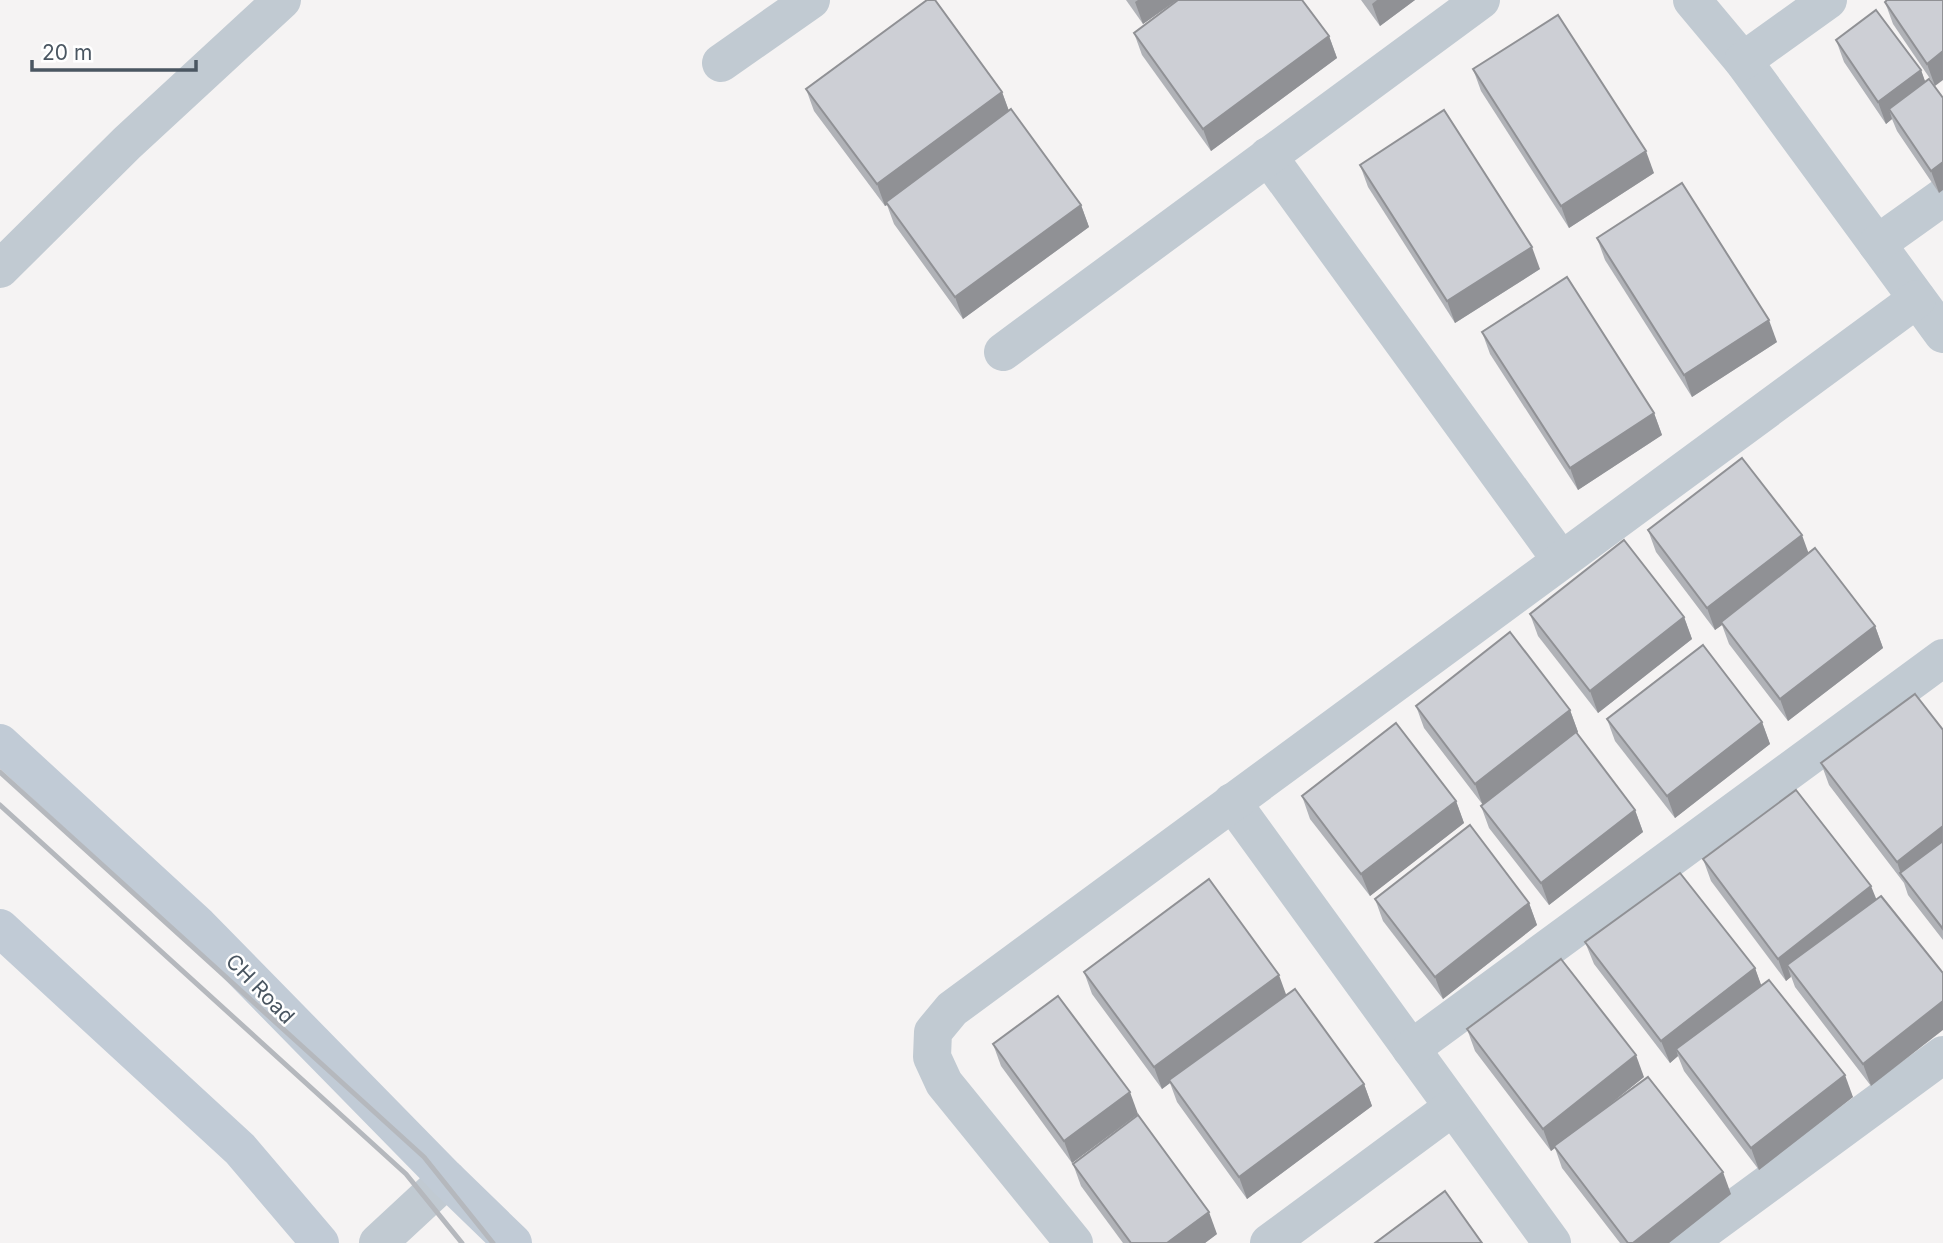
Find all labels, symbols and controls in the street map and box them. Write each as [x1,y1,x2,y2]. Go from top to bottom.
scale bar [32,28,196,72]
text: 20 m [42,40,92,65]
street label: CH Road [221,948,300,1029]

